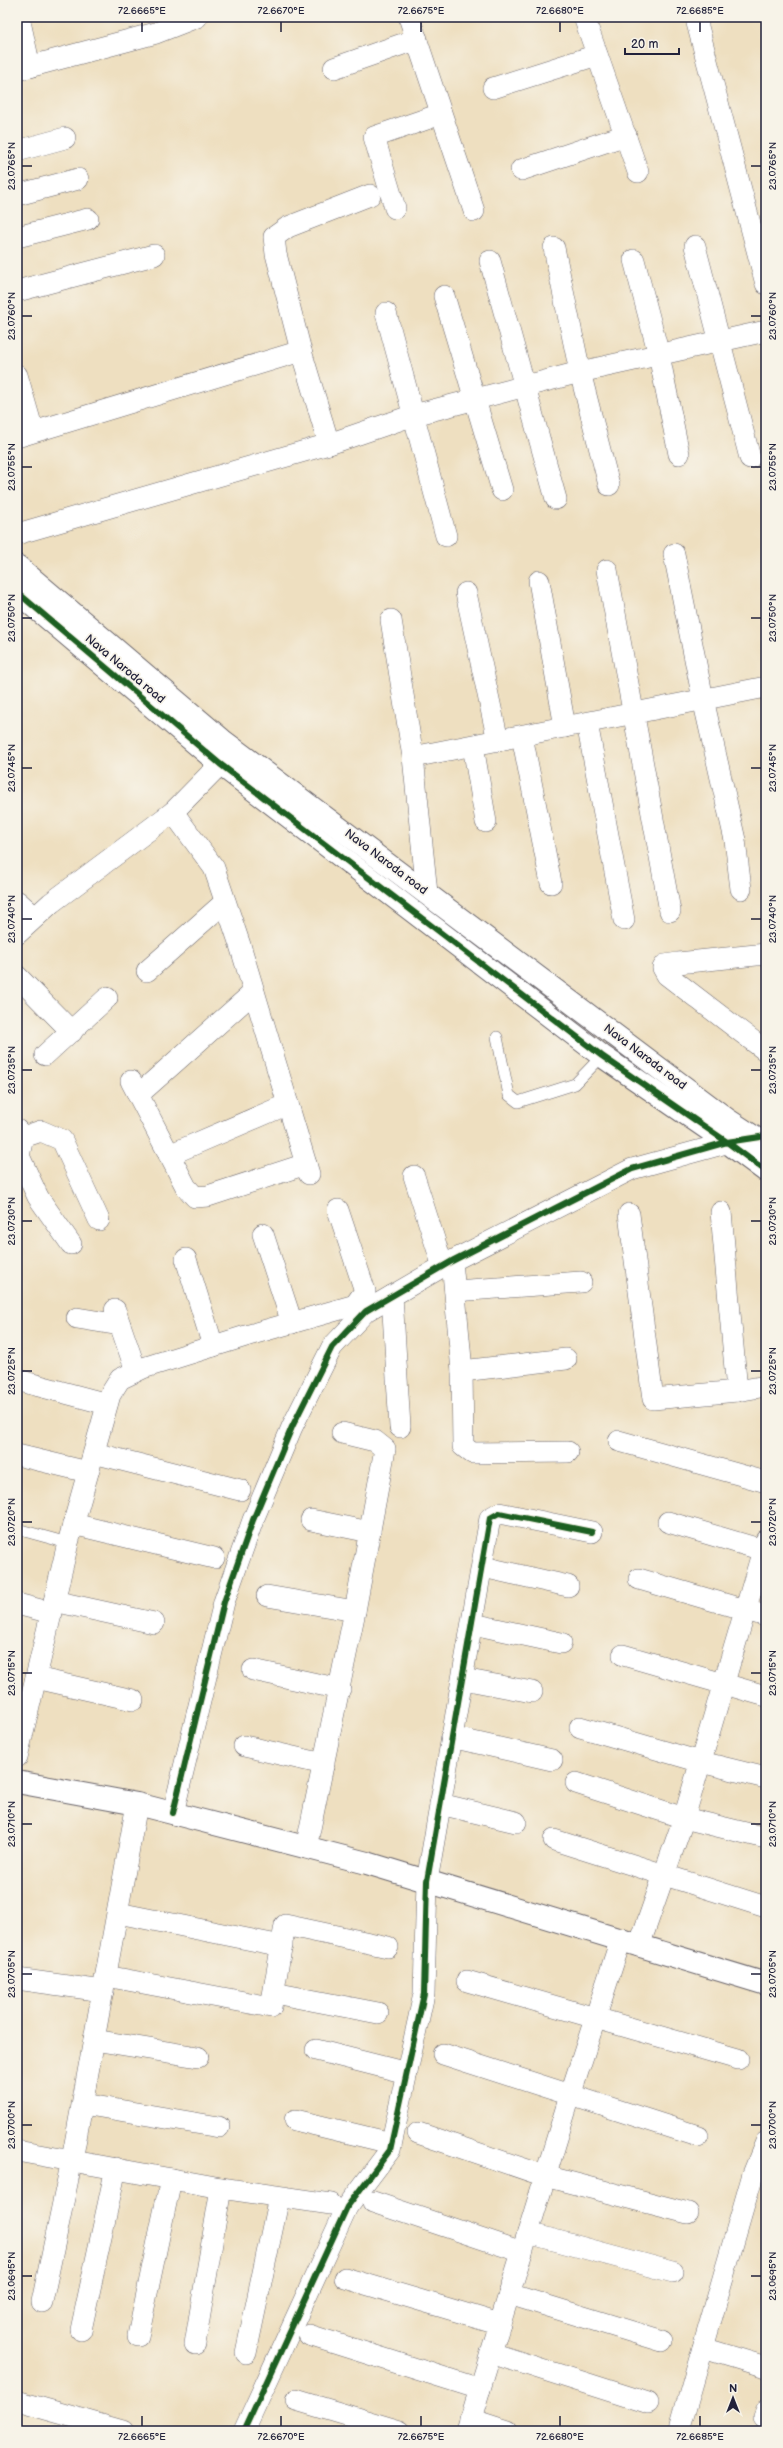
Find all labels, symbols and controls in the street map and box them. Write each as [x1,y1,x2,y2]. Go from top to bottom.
text: 72.6665°E [118,5,166,17]
text: 72.6670°E [258,5,305,17]
text: 72.6675°E [398,5,445,17]
text: 72.6680°E [536,5,584,17]
text: 72.6685°E [676,5,724,17]
scale bar [625,30,679,56]
text: 20 m [631,37,658,52]
text: 23.0765°N [6,142,18,190]
text: 23.0765°N [767,142,779,190]
text: 23.0760°N [6,292,18,340]
text: 23.0760°N [767,292,779,340]
text: 23.0755°N [6,443,18,491]
text: 23.0755°N [767,443,779,491]
text: 23.0750°N [6,594,18,642]
text: 23.0750°N [767,594,779,642]
street label: Nava Naroda road [82,631,168,707]
text: 23.0745°N [6,744,18,792]
text: 23.0745°N [767,744,779,792]
street label: Nava Naroda road [342,826,430,898]
text: 23.0740°N [6,895,18,943]
text: 23.0740°N [767,895,779,943]
street label: Nava Naroda road [601,1021,689,1093]
text: 23.0735°N [6,1046,18,1094]
text: 23.0735°N [767,1046,779,1094]
text: 23.0730°N [6,1197,18,1245]
text: 23.0730°N [767,1197,779,1245]
text: 23.0725°N [6,1347,18,1395]
text: 23.0725°N [767,1347,779,1395]
text: 23.0720°N [6,1498,18,1546]
text: 23.0720°N [767,1498,779,1546]
text: 23.0715°N [6,1650,18,1696]
text: 23.0715°N [767,1650,779,1696]
text: 23.0710°N [6,1801,18,1847]
text: 23.0710°N [767,1801,779,1847]
text: 23.0705°N [6,1950,18,1998]
text: 23.0705°N [767,1950,779,1998]
text: 23.0700°N [6,2101,18,2149]
text: 23.0700°N [767,2101,779,2149]
text: 23.0695°N [6,2251,18,2301]
text: 23.0695°N [767,2251,779,2301]
north arrow [713,2378,753,2418]
text: N [729,2382,737,2395]
text: 72.6665°E [118,2431,166,2443]
text: 72.6670°E [258,2431,305,2443]
text: 72.6675°E [398,2431,445,2443]
text: 72.6680°E [536,2431,584,2443]
text: 72.6685°E [676,2431,724,2443]

